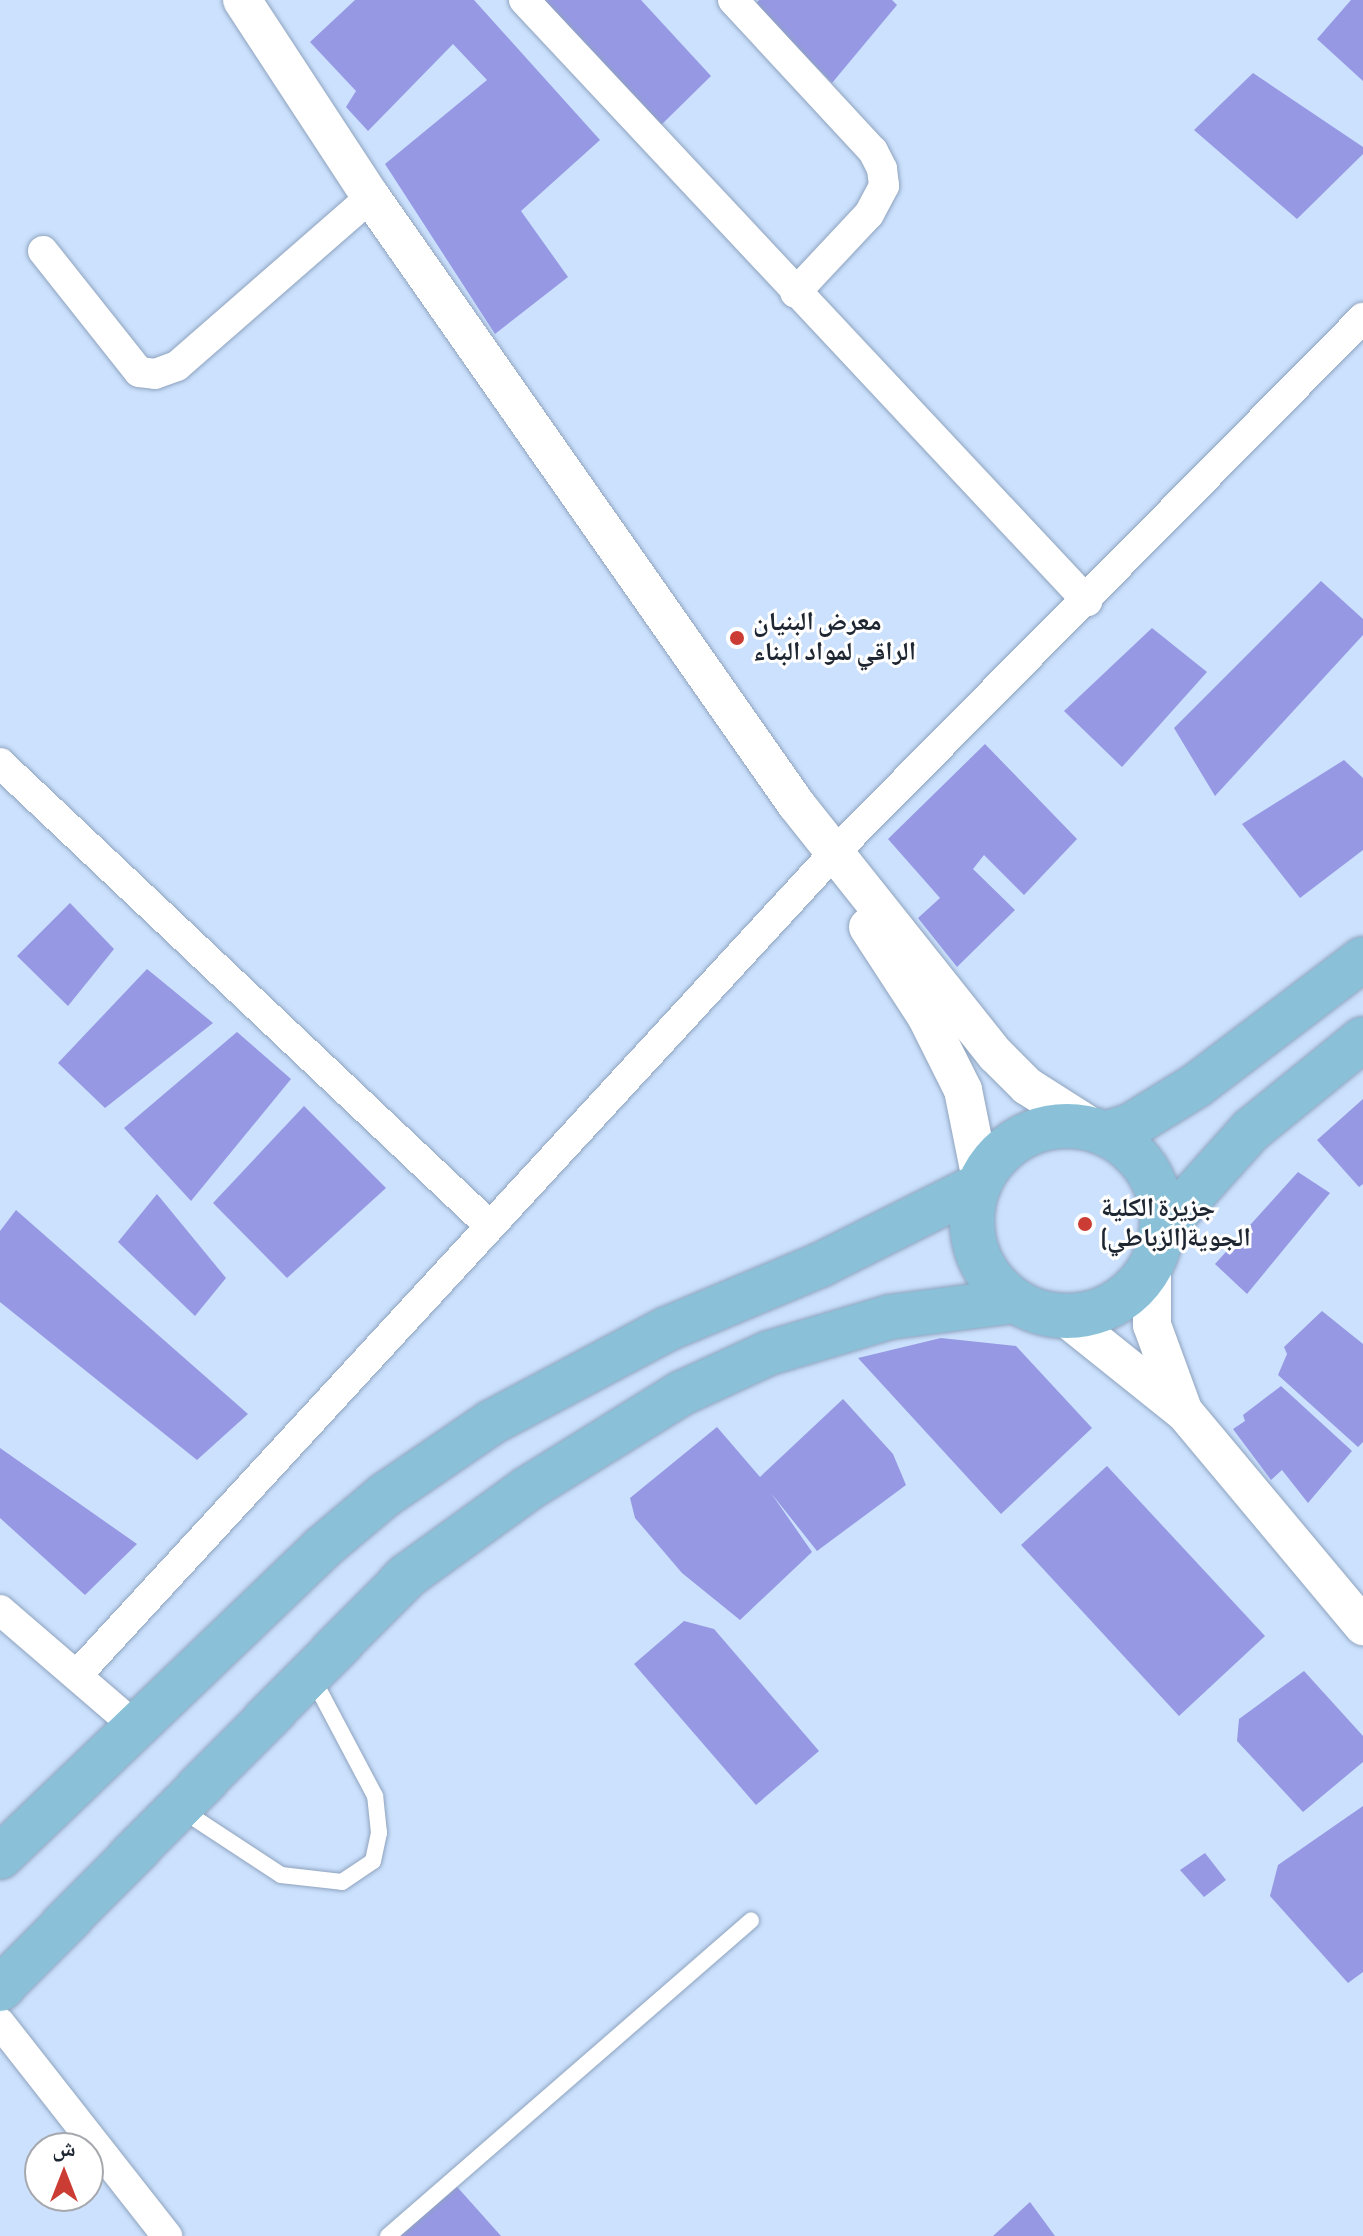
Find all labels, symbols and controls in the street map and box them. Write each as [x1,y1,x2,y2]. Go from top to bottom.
place label: معرض البنيان الراقي لمواد البناء [753,607,916,668]
marker: معرض البنيان الراقي لمواد البناء [728,629,746,647]
place label: جزيرة الكلية الجوية(الزباطي) [1101,1193,1251,1254]
marker: جزيرة الكلية الجوية(الزباطي) [1076,1215,1094,1233]
north arrow [24,2132,104,2212]
text: ش [52,2136,76,2163]

